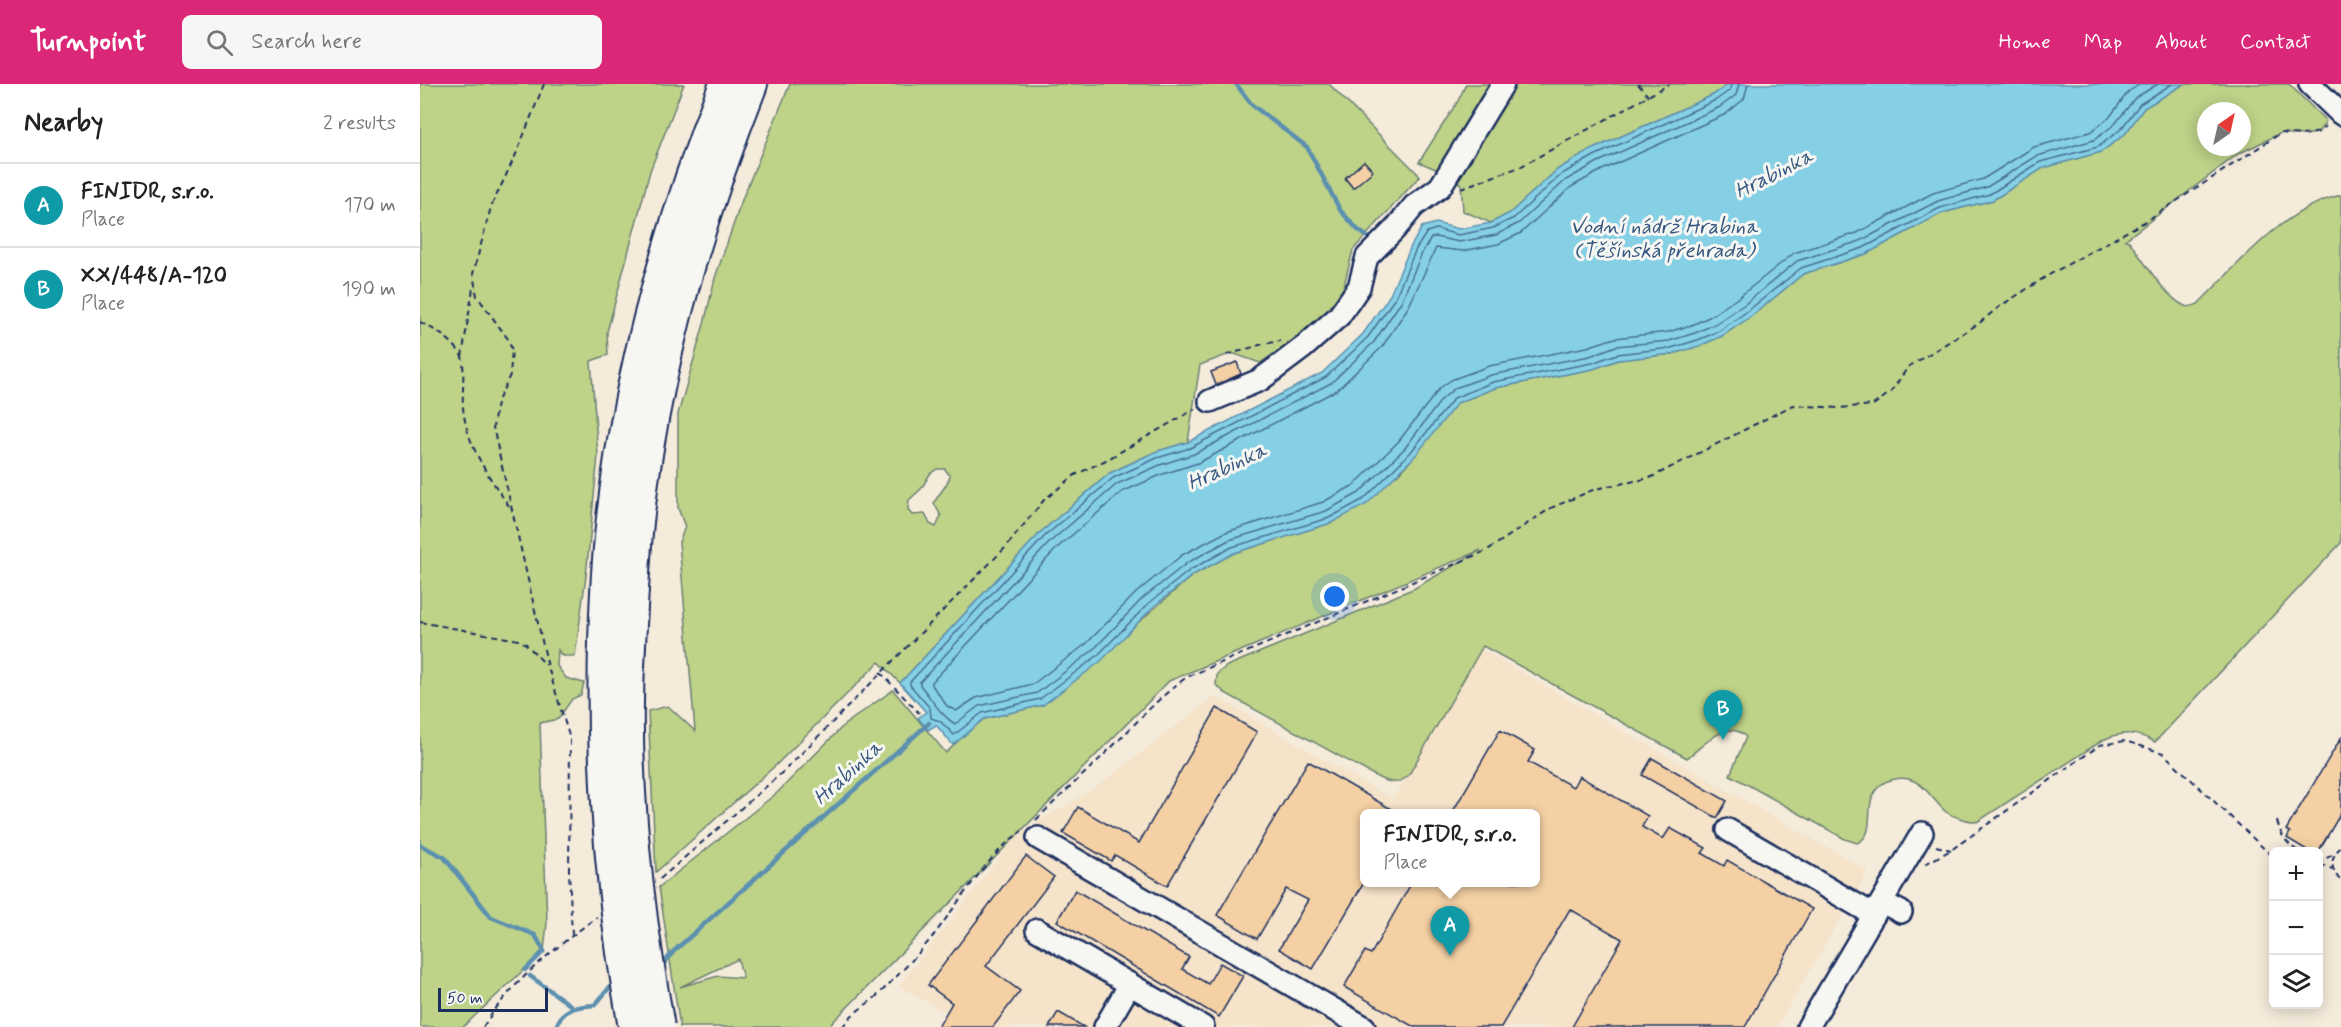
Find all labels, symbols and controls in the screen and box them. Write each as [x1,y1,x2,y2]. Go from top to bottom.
search box [182,15,602,69]
text: Turnpoint [30,24,146,61]
icon: search [203,26,236,59]
text: Search here [251,28,362,56]
text: Home [1999,28,2051,56]
text: Map [2084,28,2122,56]
text: About [2155,28,2207,56]
text: Contact [2240,28,2311,56]
north arrow [2197,102,2251,156]
text: Nearby [24,106,103,140]
text: 2 results [323,110,396,137]
water label: Hrabinka [1730,142,1819,206]
text: FINIDR, s.r.o. [81,178,214,206]
text: A [37,192,50,219]
text: 170 m [344,192,396,219]
text: Place [81,206,125,233]
water label: Vodní nádrž Hrabina (Těšínská přehrada) [1570,213,1759,265]
text: XX/448/A-120 [81,262,227,290]
text: B [37,276,50,303]
text: 190 m [342,276,396,303]
text: Place [81,290,125,317]
water label: Hrabinka [1183,436,1272,498]
your location [1320,582,1349,611]
pin: B [1704,690,1742,740]
water label: Hrabinka [807,733,890,812]
popup [1360,809,1540,887]
text: FINIDR, s.r.o. [1384,821,1516,849]
map controls [2269,847,2323,1009]
button: + [2269,847,2323,901]
text: Place [1384,849,1428,876]
button: − [2269,901,2323,955]
pin: A [1430,906,1470,956]
button: layers [2269,955,2323,1009]
scale bar [438,985,548,1012]
text: 50 m [447,988,483,1009]

